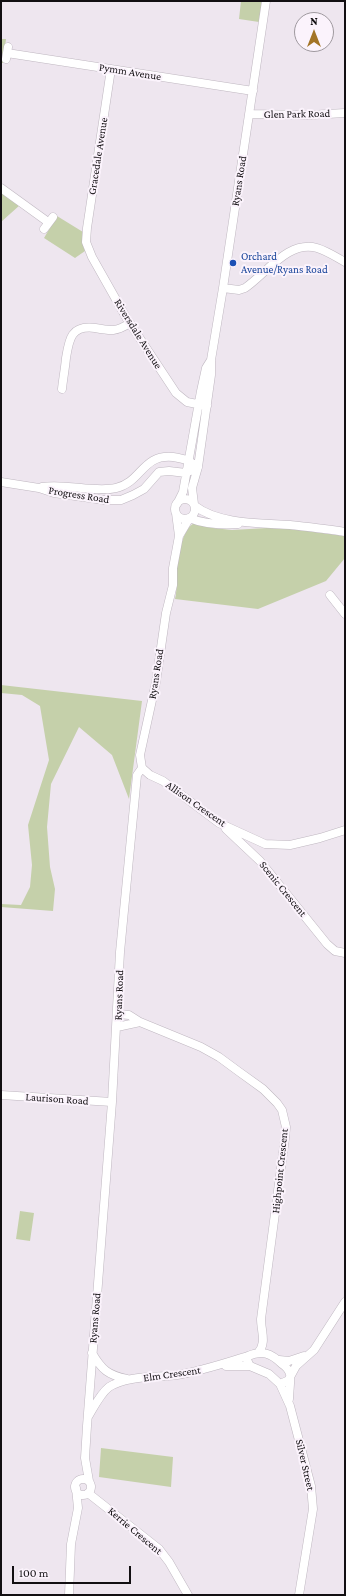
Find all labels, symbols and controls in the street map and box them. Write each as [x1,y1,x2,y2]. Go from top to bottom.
north arrow [294,12,334,52]
text: N [310,15,318,27]
street label: Pymm Avenue [98,61,162,83]
street label: Glen Park Road [264,107,330,121]
street label: Gracedale Avenue [85,116,111,196]
street label: Ryans Road [229,155,249,207]
place label: Orchard Avenue/Ryans Road [241,250,328,276]
marker: Orchard Avenue/Ryans Road [228,258,238,268]
street label: Riversdale Avenue [111,297,165,371]
street label: Progress Road [48,484,110,506]
street label: Ryans Road [146,648,166,700]
street label: Allison Crescent [163,778,229,830]
street label: Scenic Crescent [256,858,310,920]
street label: Ryans Road [112,970,126,1020]
street label: Laurison Road [25,1090,89,1108]
street label: Highpoint Crescent [269,1128,291,1214]
street label: Ryans Road [86,1292,104,1344]
street label: Elm Crescent [142,1363,202,1385]
street label: Silver Street [293,1438,317,1492]
street label: Kerrie Crescent [105,1504,165,1558]
scale bar [14,1558,133,1584]
text: 100 m [19,1566,48,1580]

